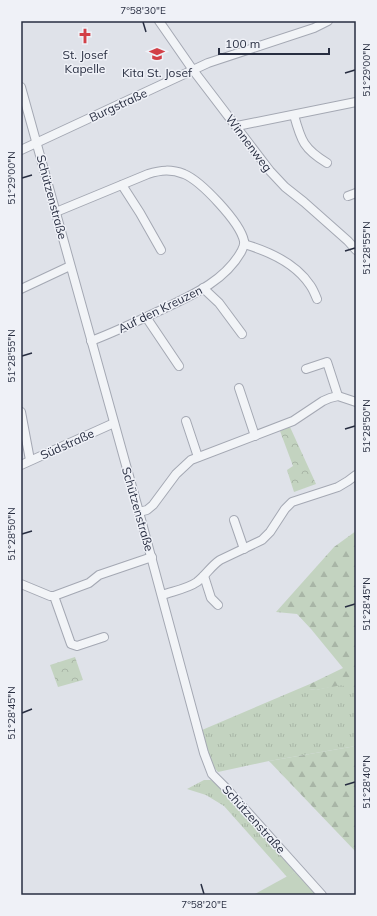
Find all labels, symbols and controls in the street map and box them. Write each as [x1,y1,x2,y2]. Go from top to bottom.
text: 7°58'30"E [120,4,166,17]
church icon: St. Josef Kapelle [76,27,94,45]
scale bar [219,30,329,56]
text: 100 m [225,36,260,51]
text: 51°29'00"N [360,43,373,97]
school or university icon: Kita St. Josef [148,45,166,63]
place label: St. Josef Kapelle [62,47,108,76]
place label: Kita St. Josef [122,65,193,80]
street label: Burgstraße [87,85,149,125]
street label: Winnenweg [223,111,275,175]
text: 51°29'00"N [5,151,18,205]
street label: Schützenstraße [33,153,71,241]
text: 51°28'55"N [360,221,373,275]
street label: Auf den Kreuzen [115,282,205,336]
text: 51°28'55"N [5,329,18,383]
text: 51°28'50"N [360,399,373,453]
street label: Südstraße [38,425,96,463]
street label: Schützenstraße [119,465,157,553]
text: 51°28'50"N [5,507,18,561]
text: 51°28'45"N [360,577,373,631]
text: 51°28'45"N [5,686,18,740]
text: 51°28'40"N [360,755,373,809]
street label: Schützenstraße [219,782,289,856]
text: 7°58'20"E [181,898,227,911]

